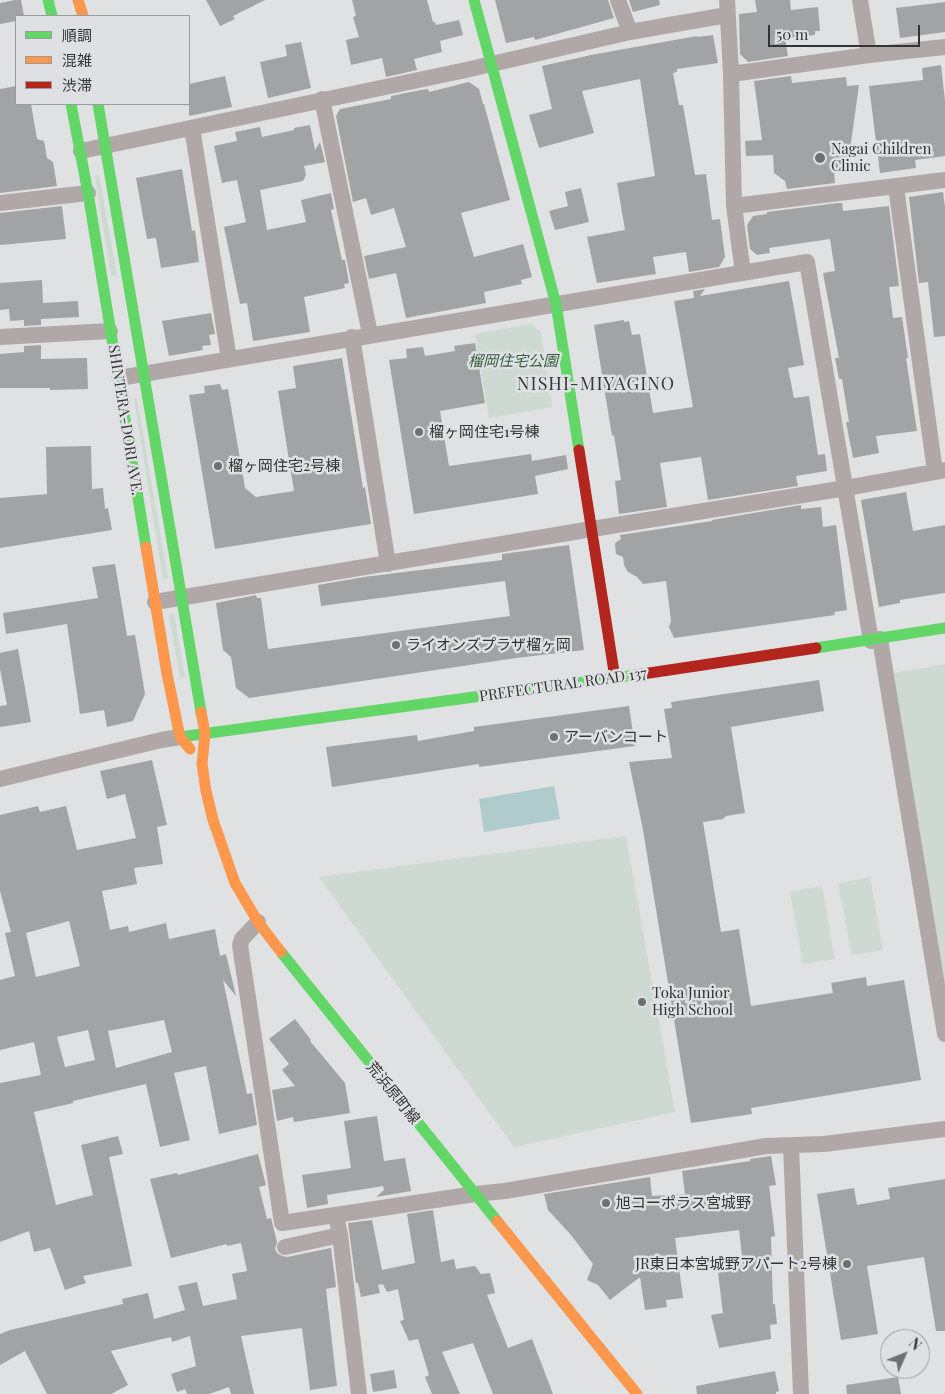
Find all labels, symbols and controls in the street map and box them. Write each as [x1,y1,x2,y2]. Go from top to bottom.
legend [15,15,190,105]
scale bar [770,15,922,47]
text: 50 m [776,24,808,44]
text: 順調 [62,25,92,45]
text: 混雑 [62,50,92,70]
text: 渋滞 [62,75,92,95]
place label: Nagai Children Clinic [831,140,931,175]
marker: Nagai Children Clinic [813,151,827,165]
street label: SHINTERA-DORI AVE. [104,344,146,496]
park label: 榴岡住宅公園 [468,352,558,370]
district label: NISHI-MIYAGINO [515,373,677,395]
place label: 榴ヶ岡住宅1号棟 [429,423,540,441]
marker: 榴ヶ岡住宅1号棟 [413,426,425,438]
place label: 榴ヶ岡住宅2号棟 [228,457,340,475]
marker: 榴ヶ岡住宅2号棟 [212,460,224,472]
place label: ライオンズプラザ榴ヶ岡 [406,636,571,654]
marker: ライオンズプラザ榴ヶ岡 [390,639,402,651]
street label: PREFECTURAL ROAD 137 [478,664,648,706]
place label: アーバンコート [564,728,668,746]
marker: アーバンコート [548,731,560,743]
place label: Toka Junior High School [652,984,733,1019]
marker: Toka Junior High School [636,996,648,1008]
street label: 荒浜原町線 [362,1058,424,1128]
place label: 旭コーポラス宮城野 [616,1194,751,1212]
marker: 旭コーポラス宮城野 [600,1197,612,1209]
place label: JR東日本宮城野アパート2号棟 [635,1255,837,1273]
marker: JR東日本宮城野アパート2号棟 [841,1258,853,1270]
north arrow [880,1329,930,1379]
text: N [905,1334,926,1354]

